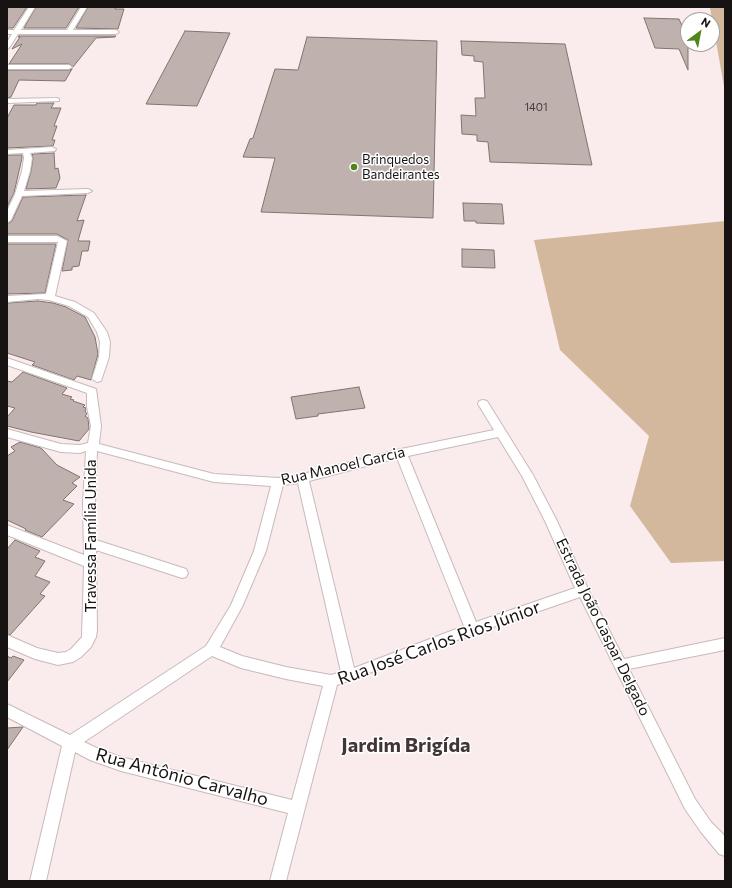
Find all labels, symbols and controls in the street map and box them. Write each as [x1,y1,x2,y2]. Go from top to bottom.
north arrow [680,12,720,52]
text: N [699,15,713,30]
house number: 1401 [524,100,548,114]
place label: Brinquedos Bandeirantes [362,152,440,183]
marker: Brinquedos Bandeirantes [349,162,359,172]
street label: Rua Manoel Garcia [279,443,407,489]
street label: Travessa Família Unida [82,460,100,612]
street label: Estrada João Gaspar Delgado [552,535,654,719]
street label: Rua José Carlos Rios Júnior [334,596,544,690]
district label: Jardim Brigída [341,733,471,757]
street label: Rua Antônio Carvalho [93,744,271,810]

